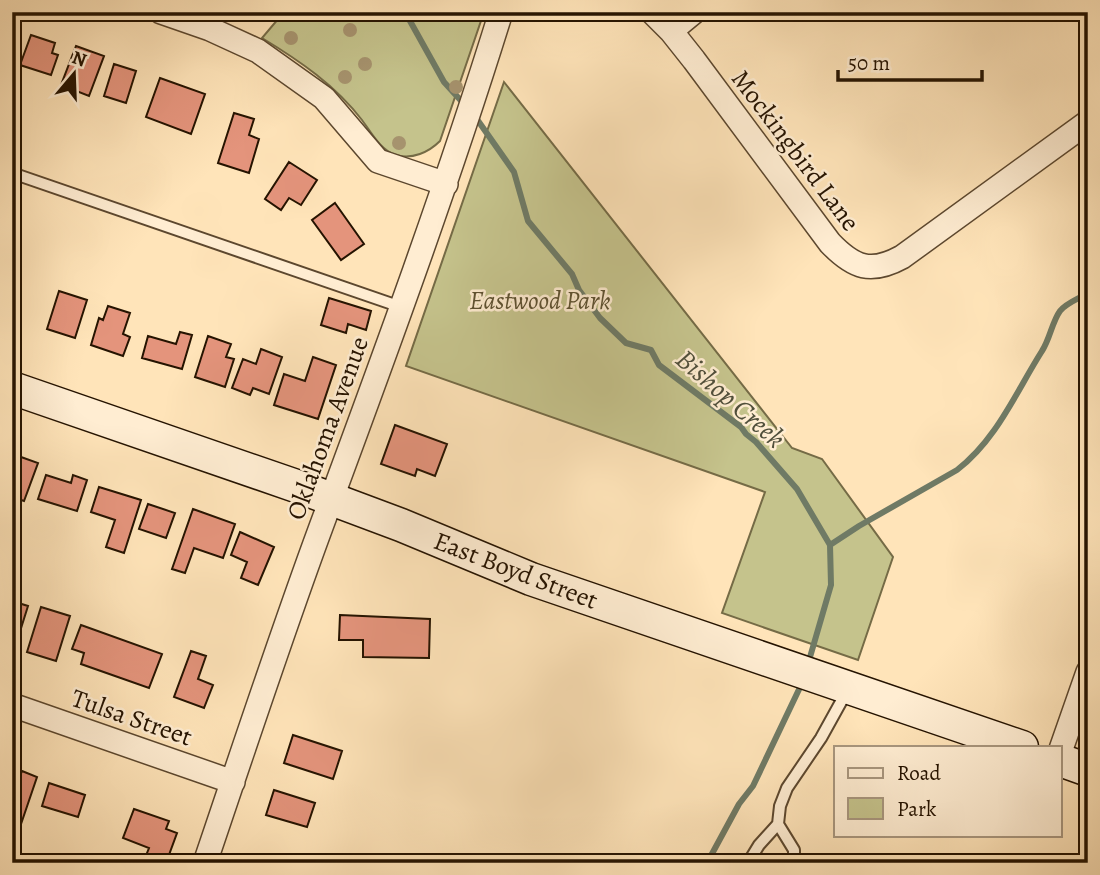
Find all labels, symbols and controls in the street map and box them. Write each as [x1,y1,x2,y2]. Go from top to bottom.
north arrow [38,38,108,108]
scale bar [838,38,981,82]
text: N [68,44,90,73]
text: 50 m [848,49,890,77]
street label: Mockingbird Lane [723,62,868,238]
park label: Eastwood Park [469,283,611,318]
street label: Oklahoma Avenue [278,332,377,525]
water label: Bishop Creek [667,341,793,457]
street label: East Boyd Street [429,523,603,618]
street label: Tulsa Street [67,680,197,755]
legend [834,746,1062,836]
text: Road [897,759,941,787]
text: Park [897,795,937,823]

